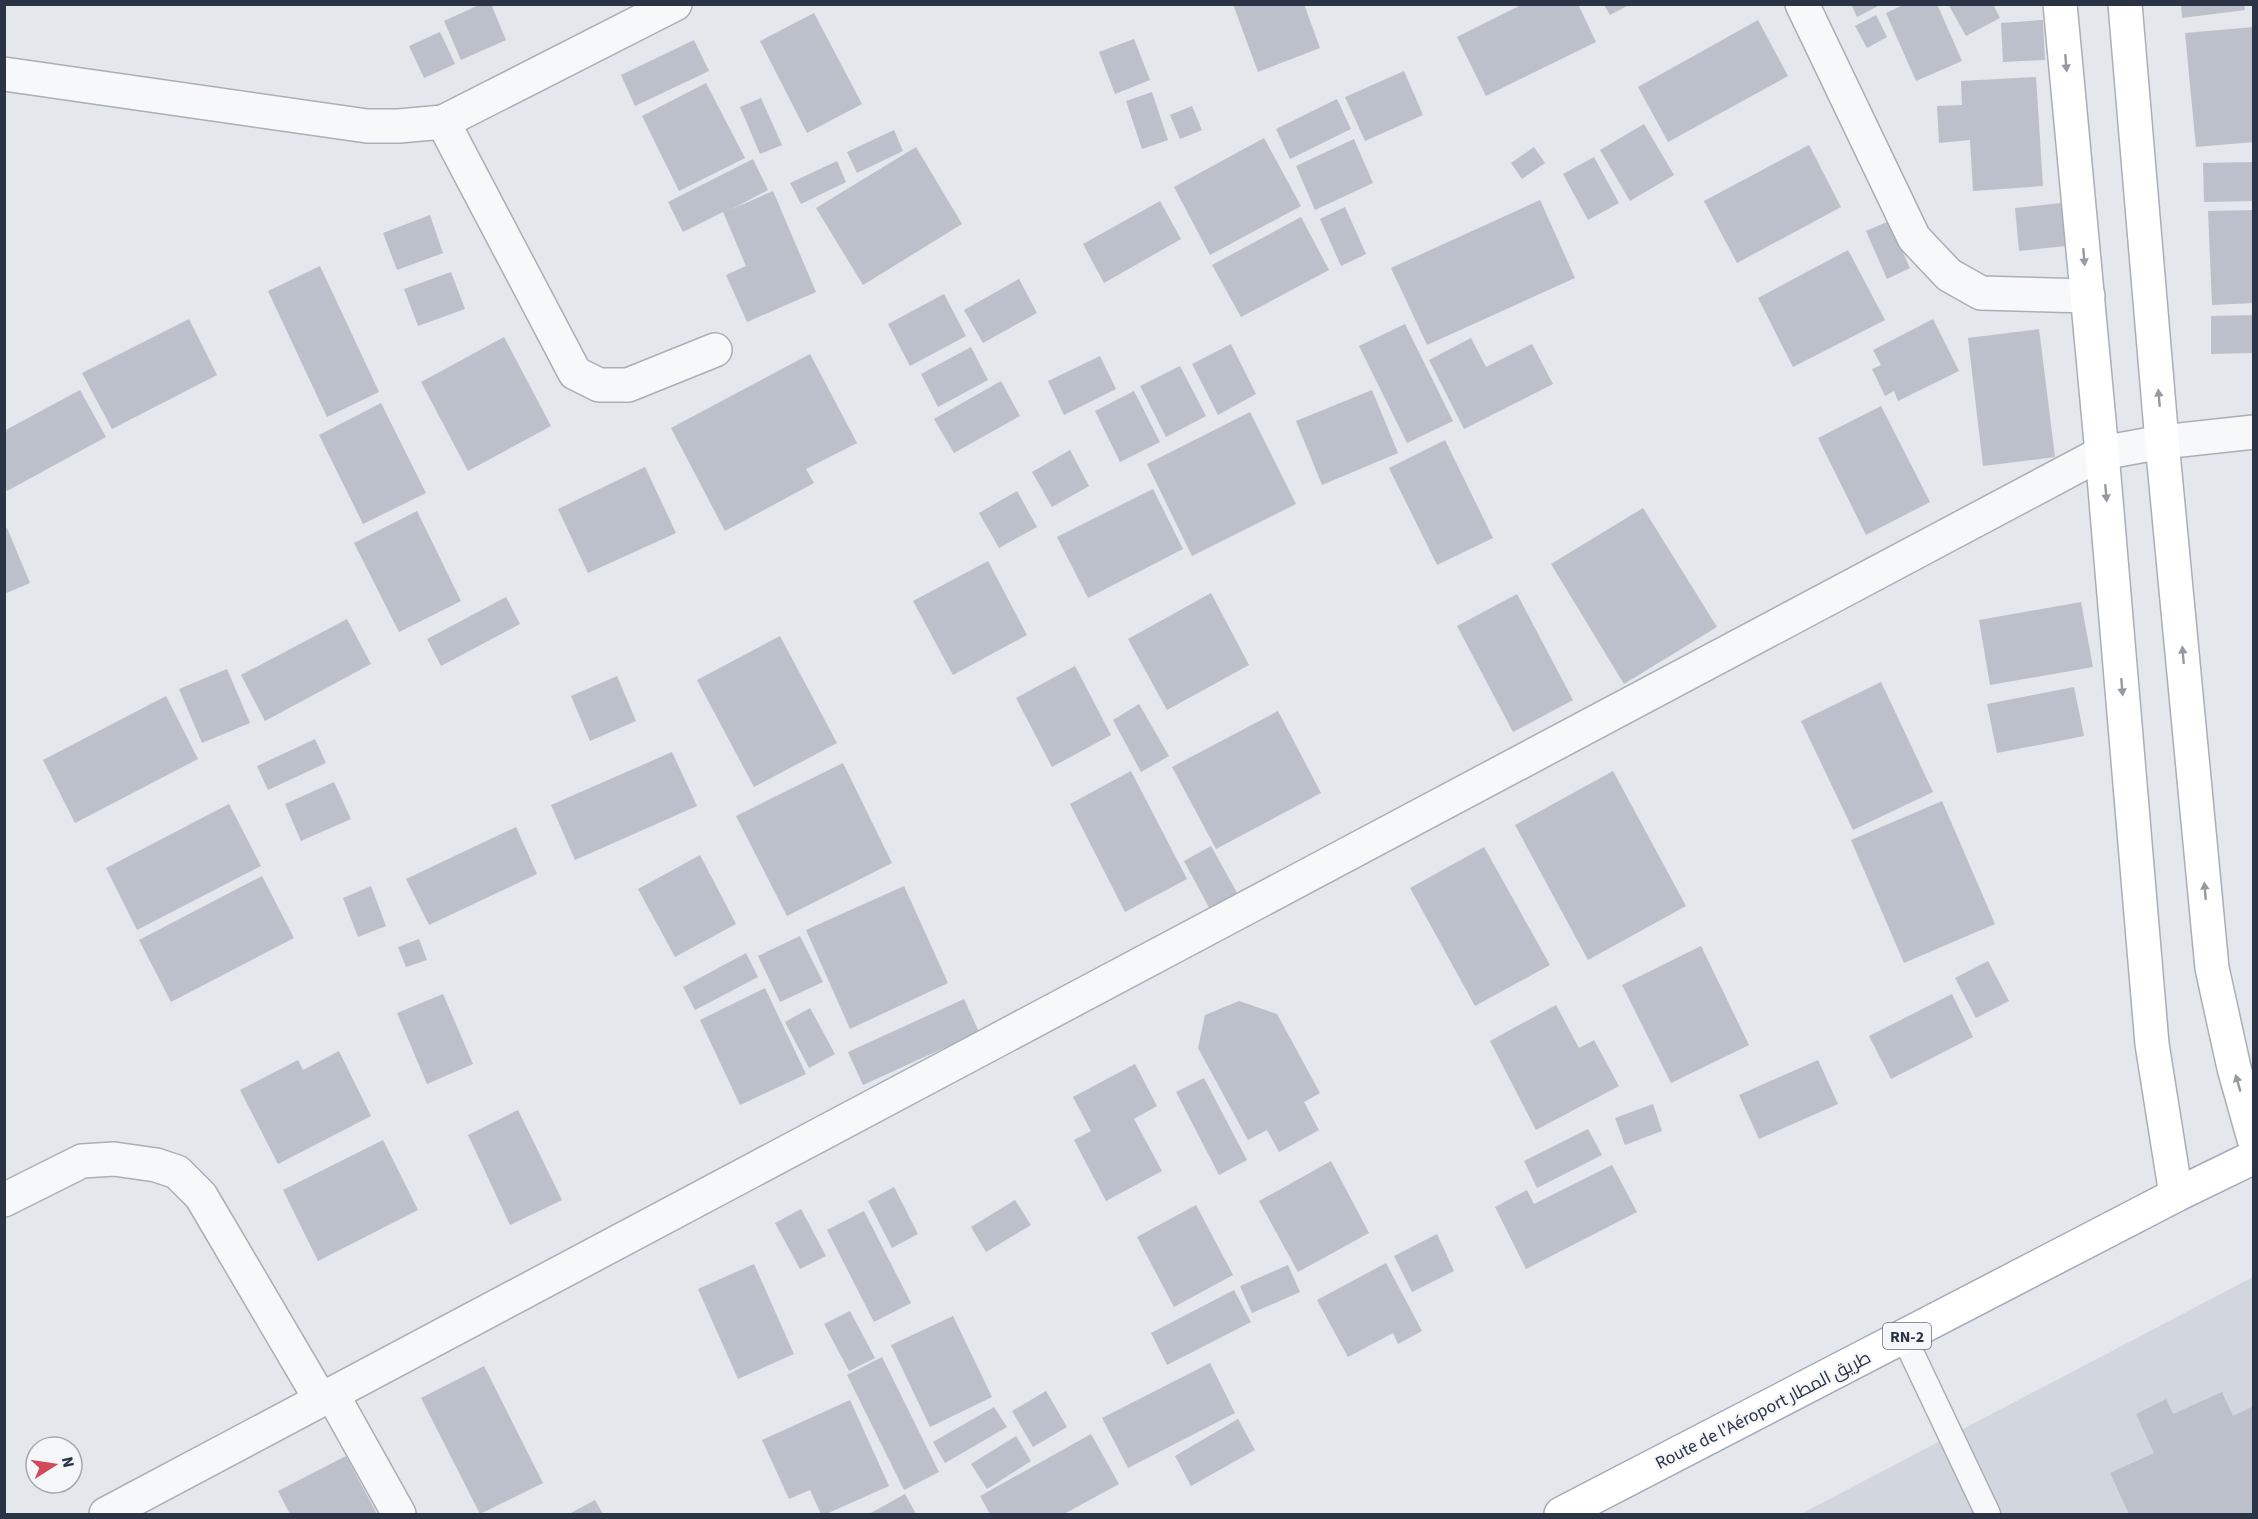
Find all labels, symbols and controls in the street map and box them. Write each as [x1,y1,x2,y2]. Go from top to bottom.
one-way arrow [2061,53,2071,72]
one-way arrow [2079,247,2089,266]
one-way arrow [2154,389,2164,408]
one-way arrow [2101,483,2110,502]
one-way arrow [2178,645,2188,664]
one-way arrow [2117,678,2127,697]
one-way arrow [2200,881,2210,900]
one-way arrow [2233,1074,2242,1092]
road number: RN-2 [1883,1323,1931,1349]
street label: Route de l'Aéroport طريق المطار [1651,1345,1875,1476]
north arrow [24,1435,84,1495]
text: N [56,1455,80,1470]

